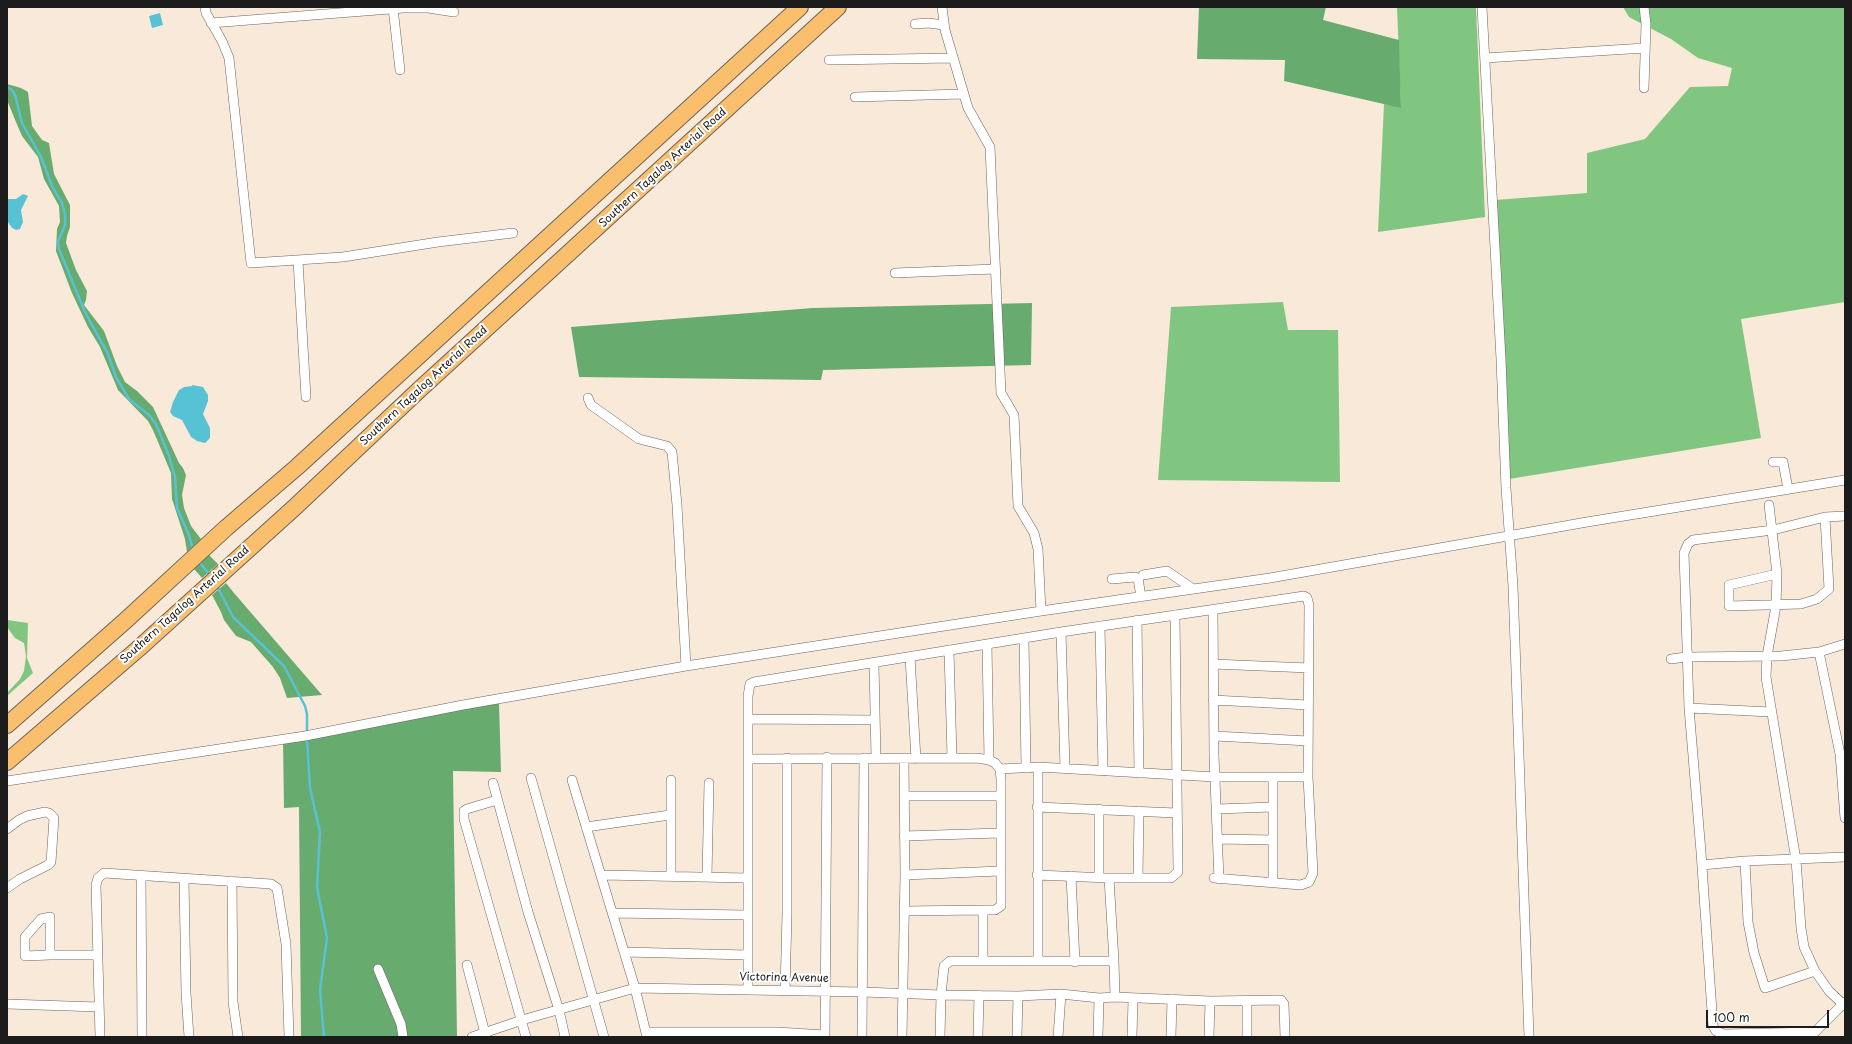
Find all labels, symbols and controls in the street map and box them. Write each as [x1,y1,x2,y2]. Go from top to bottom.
street label: Southern Tagalog Arterial Road [597,106,729,230]
street label: Southern Tagalog Arterial Road [358,324,490,448]
street label: Southern Tagalog Arterial Road [118,544,252,666]
street label: Victorina Avenue [739,971,829,985]
scale bar [1708,1002,1831,1028]
text: 100 m [1713,1008,1750,1026]

